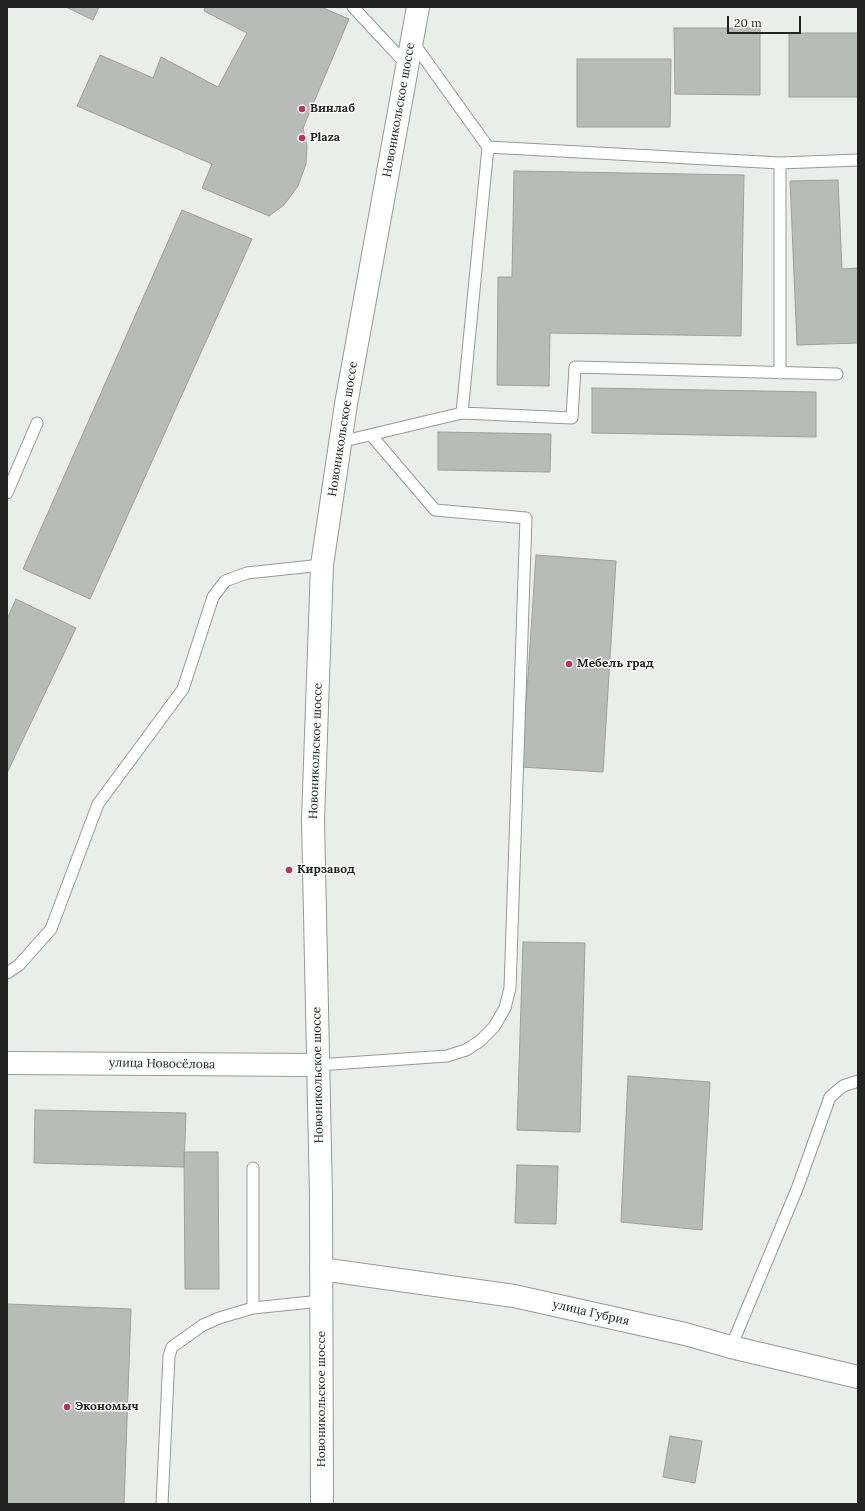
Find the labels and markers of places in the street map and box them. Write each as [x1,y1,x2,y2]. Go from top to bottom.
place label: Винлаб [310,102,355,116]
marker: Винлаб [297,104,307,114]
place label: Plaza [310,131,340,145]
marker: Plaza [297,133,307,143]
place label: Мебель град [577,657,654,671]
marker: Мебель град [564,659,574,669]
place label: Кирзавод [297,863,355,877]
marker: Кирзавод [284,865,294,875]
place label: Экономыч [75,1400,139,1414]
marker: Экономыч [62,1402,72,1412]

